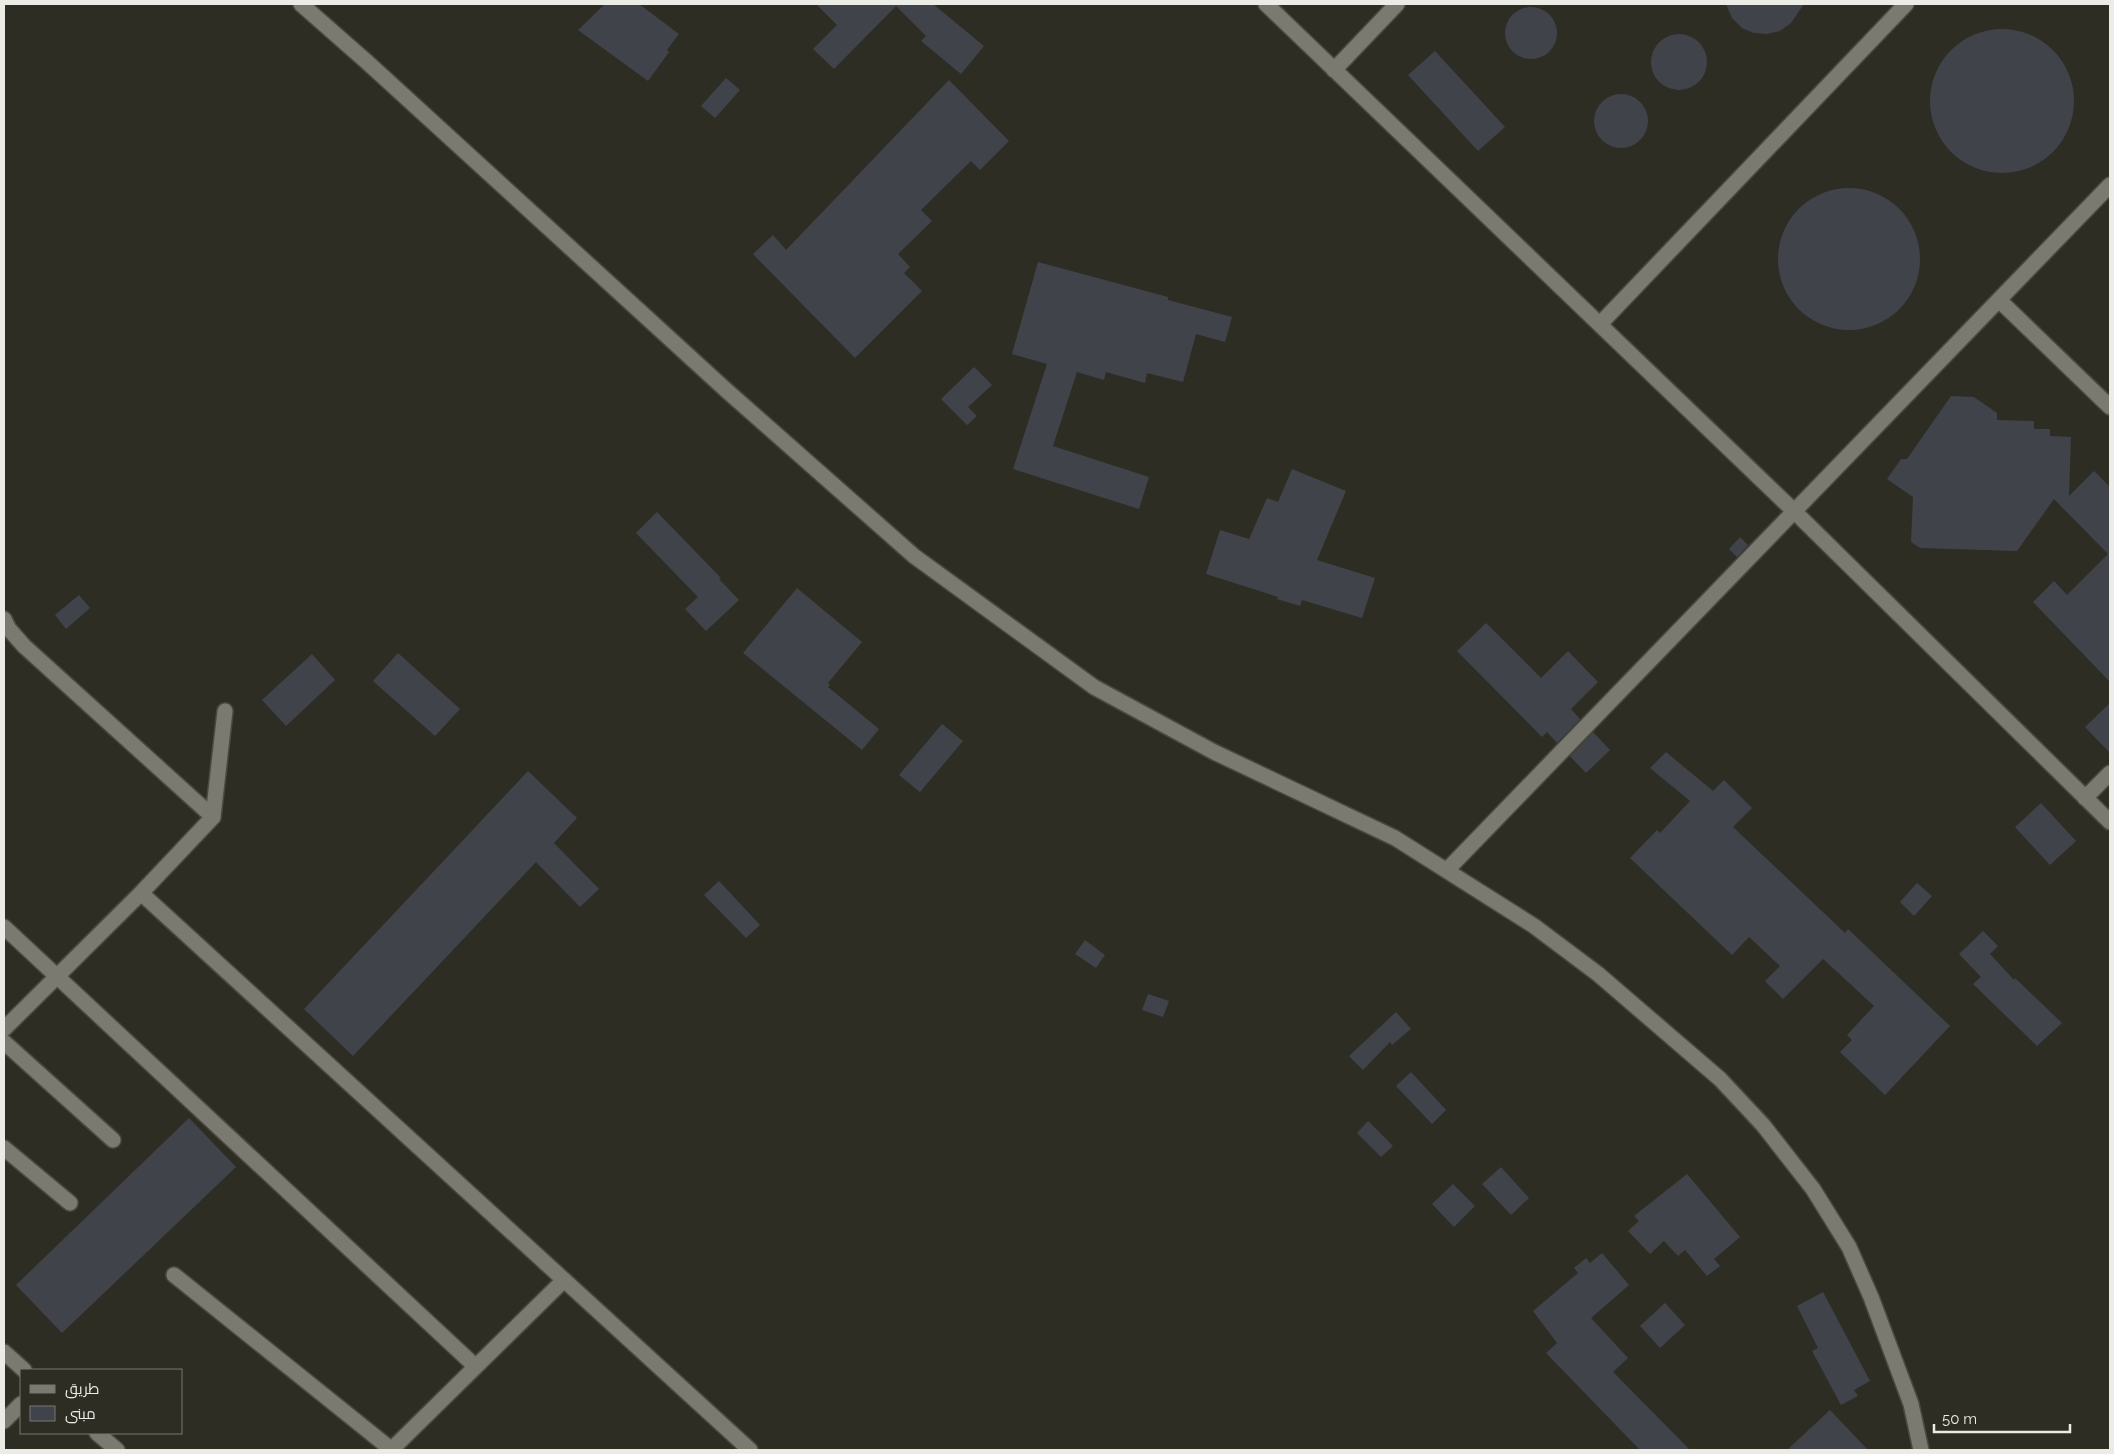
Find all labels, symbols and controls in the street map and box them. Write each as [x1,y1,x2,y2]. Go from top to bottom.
legend [20,1369,182,1434]
text: طريق [65,1380,99,1399]
scale bar [1934,1402,2070,1434]
text: مبنى [65,1405,96,1424]
text: 50 m [1942,1410,1977,1428]

